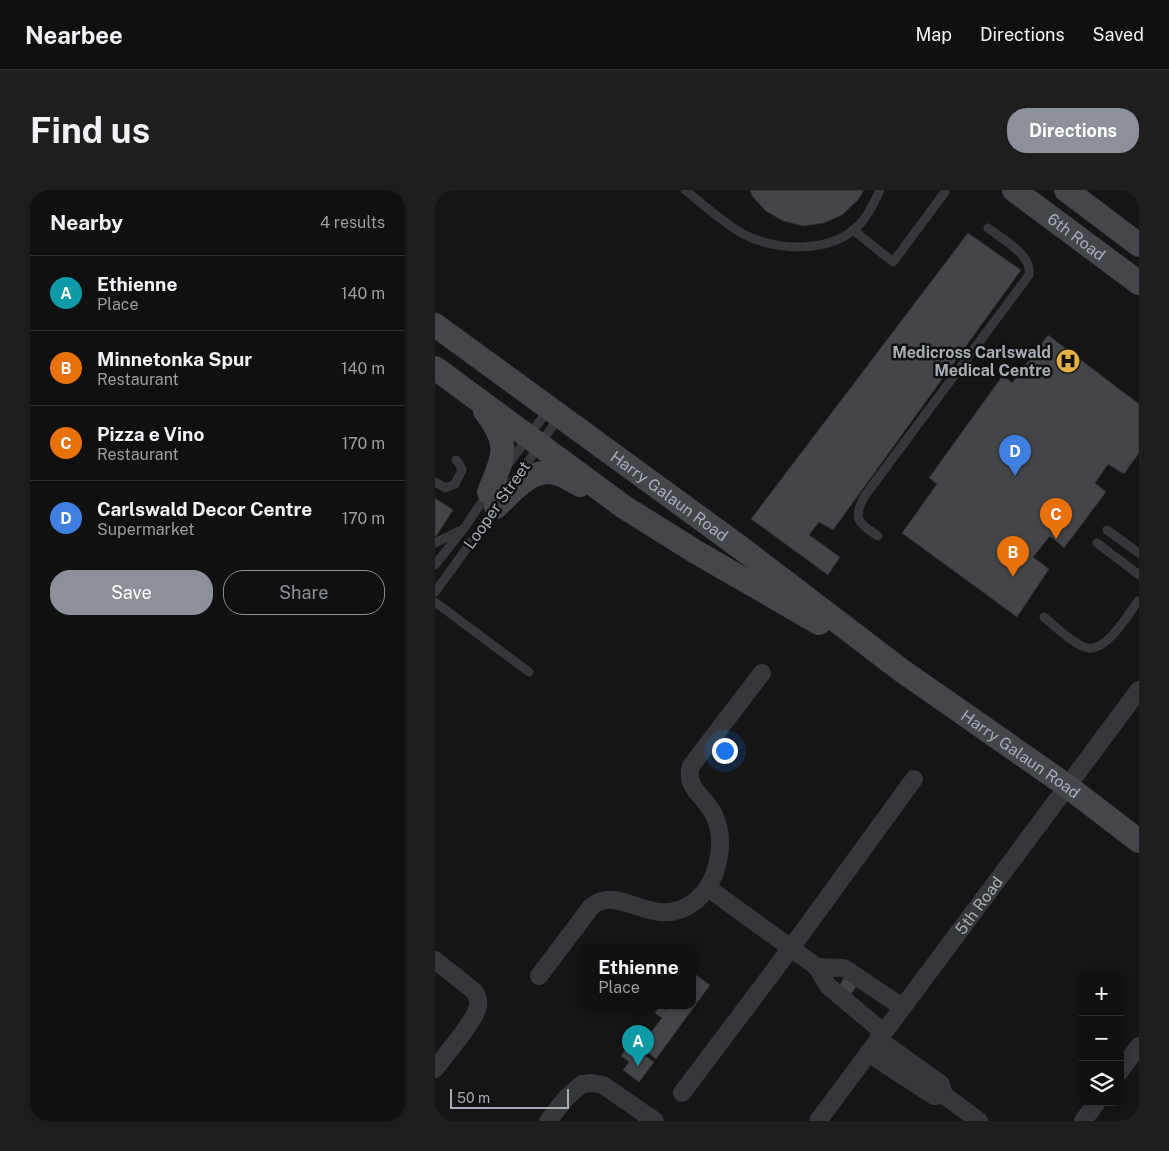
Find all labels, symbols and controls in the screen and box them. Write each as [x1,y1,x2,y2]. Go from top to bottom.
text: Nearbee [25,21,123,49]
text: Map [915,24,952,45]
text: Directions [980,24,1065,45]
text: Saved [1093,24,1144,45]
button: Directions [1007,108,1139,153]
text: Find us [30,110,150,151]
street label: 6th Road [1044,209,1109,264]
text: Nearby [50,210,123,235]
text: 4 results [320,213,385,232]
text: Ethienne [97,273,177,295]
text: A [60,284,72,303]
text: 140 m [341,284,385,303]
text: Place [97,295,139,314]
place label: Medicross Carlswald Medical Centre [892,343,1051,380]
text: Minnetonka Spur [97,348,252,370]
hospital icon: Medicross Carlswald Medical Centre [1055,348,1081,374]
text: B [61,359,71,378]
text: 140 m [341,359,385,378]
text: Restaurant [97,370,179,389]
text: Pizza e Vino [97,423,204,445]
text: C [60,434,72,453]
text: 170 m [342,434,385,453]
pin: D [999,435,1031,476]
text: Restaurant [97,445,179,464]
street label: Harry Galaun Road [607,447,732,545]
street label: Looper Street [460,458,534,552]
text: Carlswald Decor Centre [97,498,312,520]
pin: C [1040,498,1072,539]
text: D [60,509,72,528]
text: 170 m [342,509,385,528]
text: Supermarket [97,520,194,539]
pin: B [997,536,1029,577]
button: Save [50,570,213,615]
button: Share [223,570,385,615]
street label: Harry Galaun Road [958,706,1084,802]
your location [712,738,738,764]
street label: 5th Road [951,873,1006,938]
popup [581,944,696,1009]
text: Ethienne [598,956,679,978]
map controls [1079,971,1124,1106]
button: + [1079,971,1124,1016]
text: Place [598,978,640,997]
button: − [1079,1016,1124,1061]
pin: A [622,1025,654,1066]
button: layers [1079,1061,1124,1106]
scale bar [450,1086,569,1109]
text: 50 m [457,1090,490,1106]

